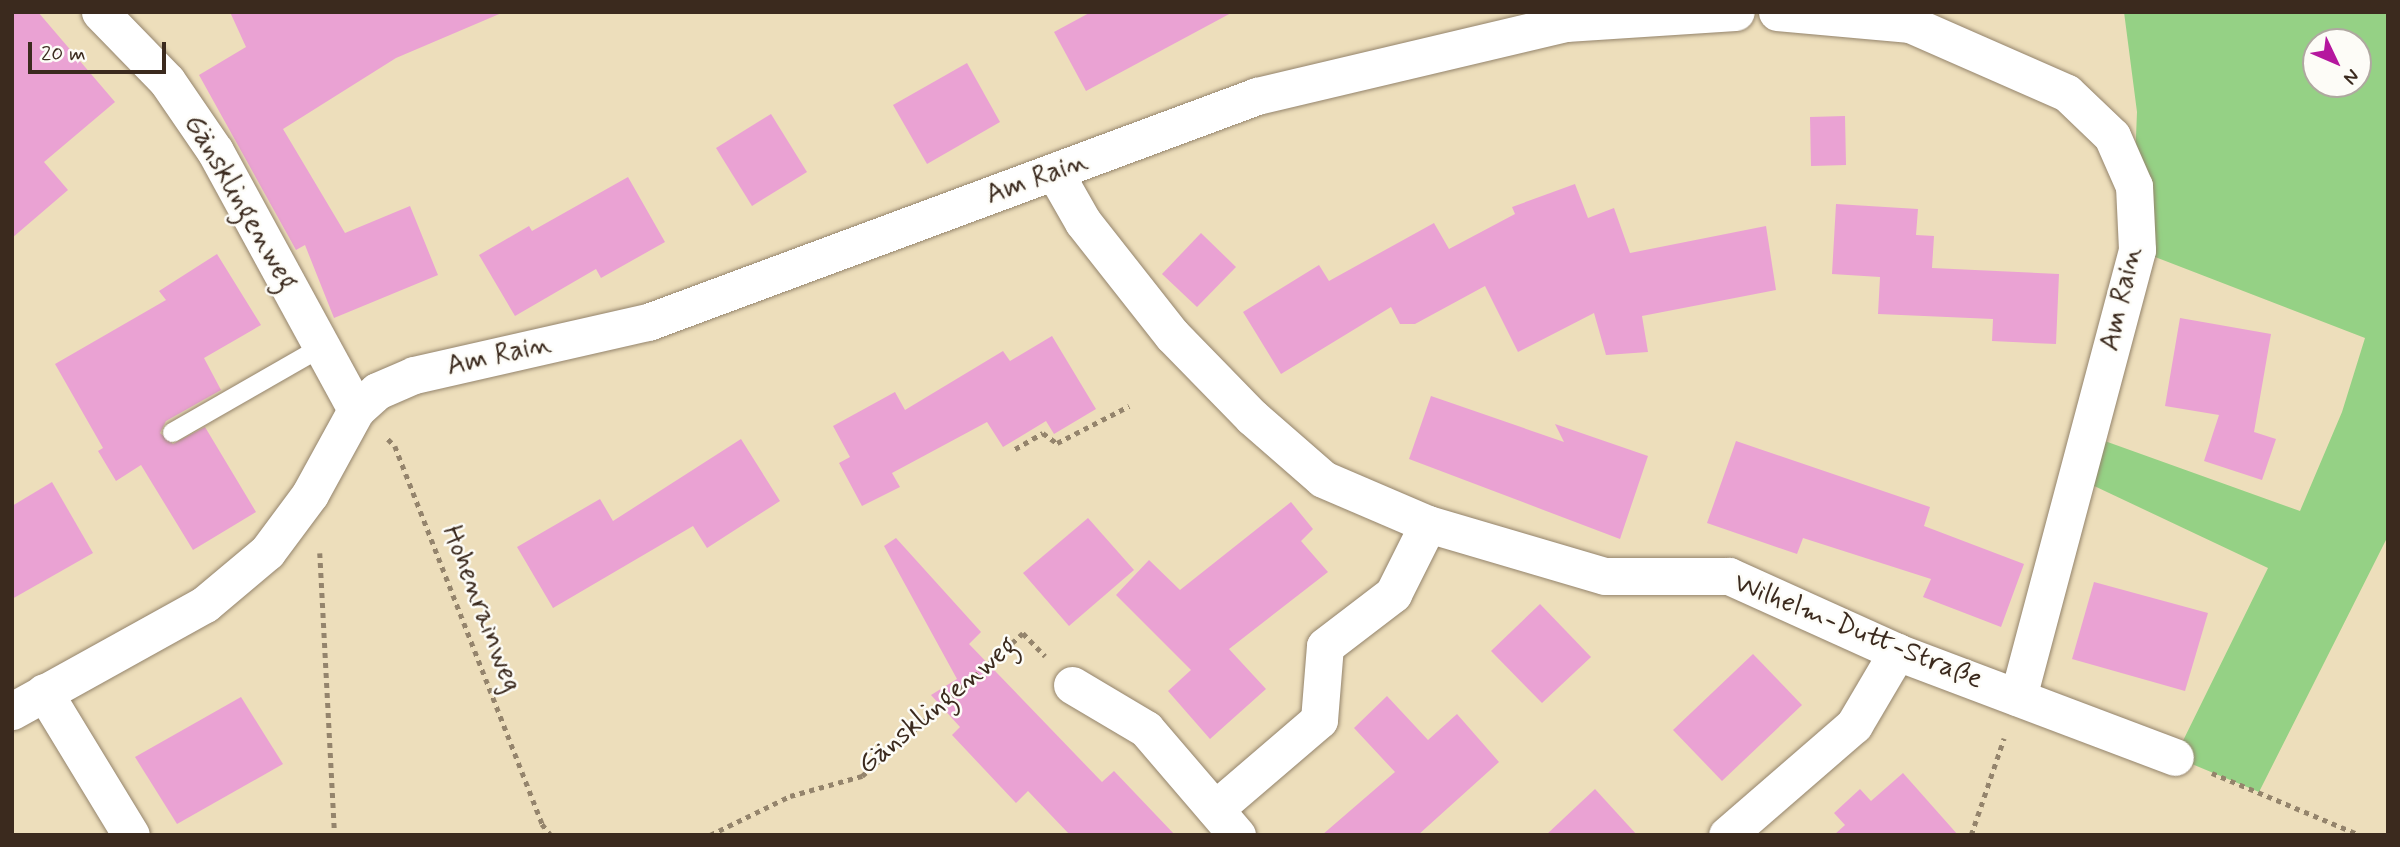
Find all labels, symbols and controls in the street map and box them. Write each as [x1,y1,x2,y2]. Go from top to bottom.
scale bar [32,28,170,72]
north arrow [2302,28,2372,98]
text: 20 m [41,40,86,68]
text: N [2338,63,2364,90]
street label: Gänsklingenweg [176,109,304,297]
street label: Am Rain [984,146,1090,212]
street label: Am Rain [2094,246,2150,352]
street label: Am Rain [446,328,552,384]
street label: Hohenrainweg [434,521,528,697]
street label: Wilhelm-Dutt-Straße [1729,567,1987,697]
street label: Gänsklingenweg [851,630,1025,782]

